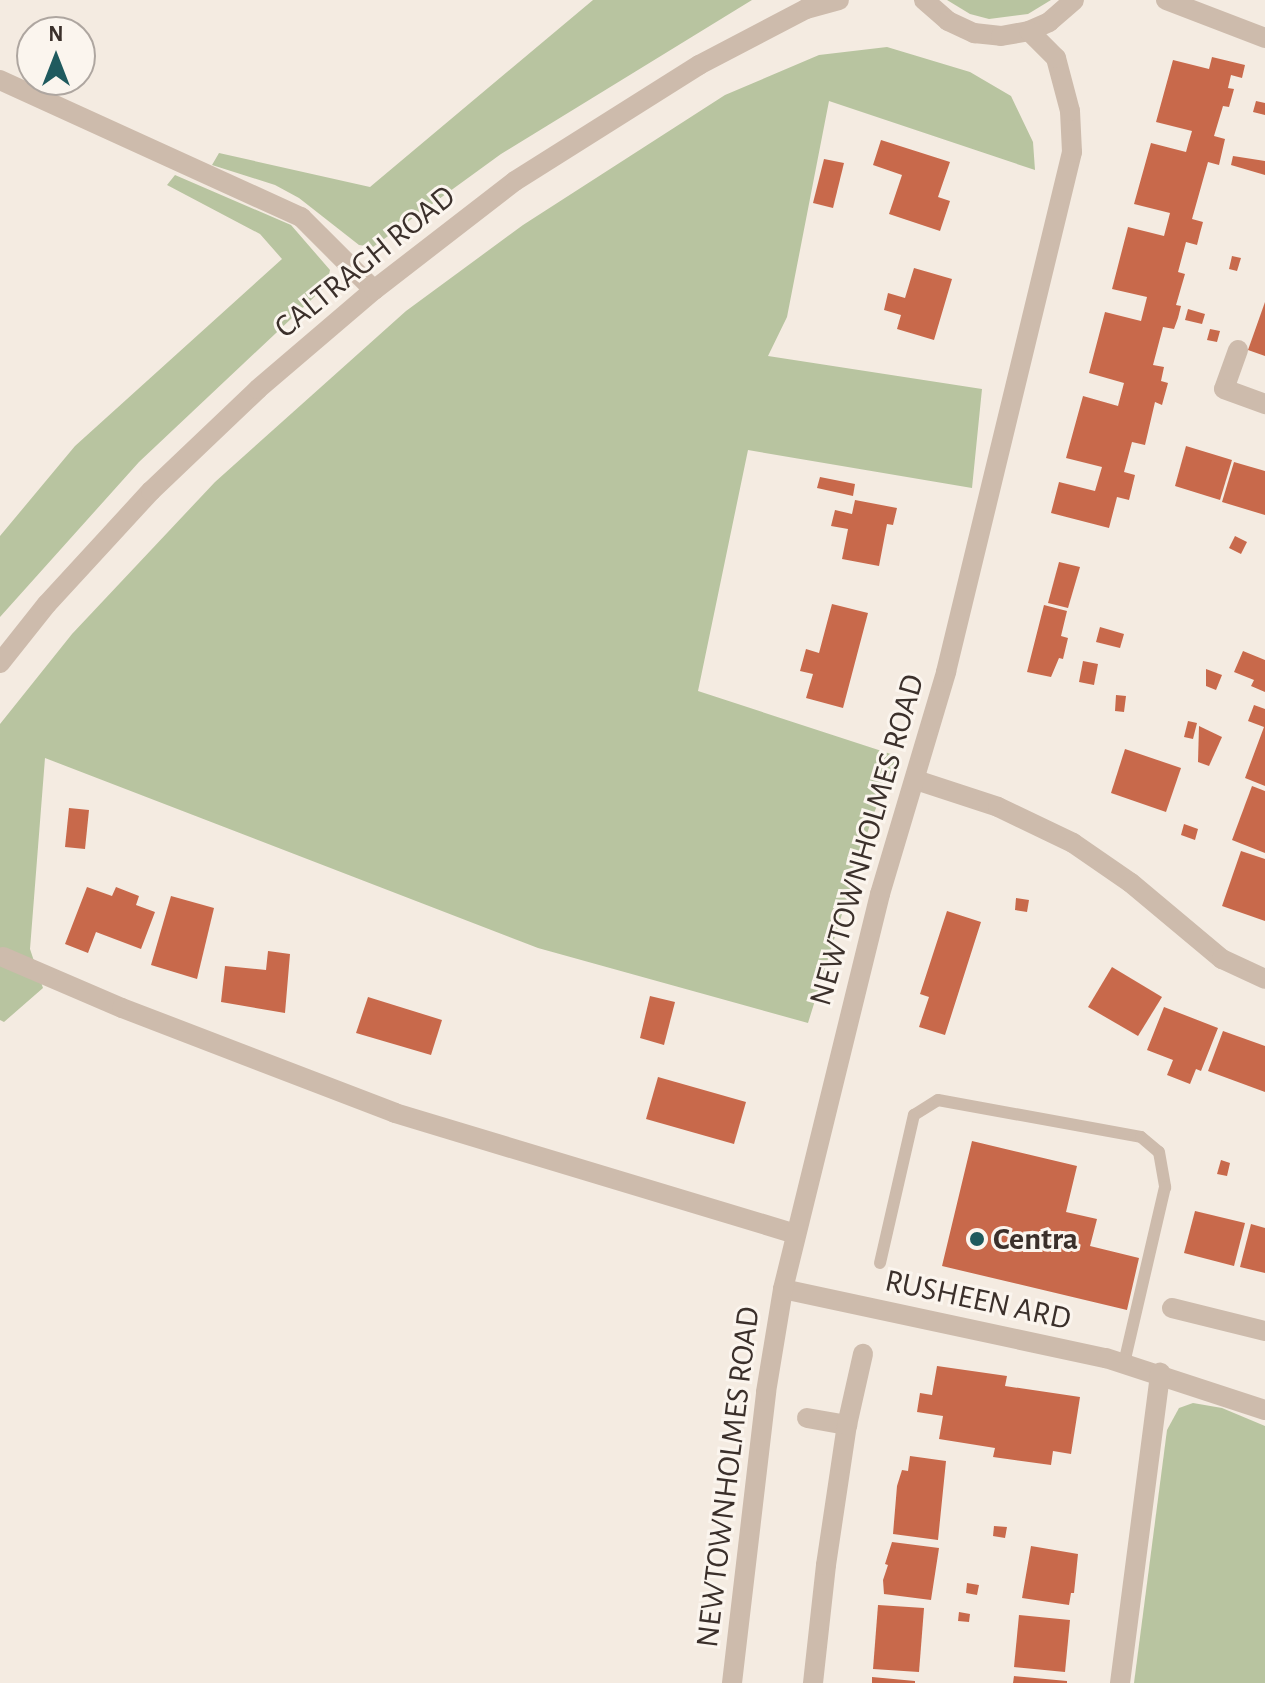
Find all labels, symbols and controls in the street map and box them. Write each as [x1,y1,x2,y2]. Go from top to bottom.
north arrow [16,16,96,96]
text: N [48,23,64,45]
street label: CALTRAGH ROAD [267,177,463,347]
street label: NEWTOWNHOLMES ROAD [801,670,933,1010]
place label: Centra [993,1220,1078,1258]
marker: Centra [968,1230,986,1248]
street label: RUSHEEN ARD [882,1262,1074,1338]
street label: NEWTOWNHOLMES ROAD [688,1304,768,1650]

